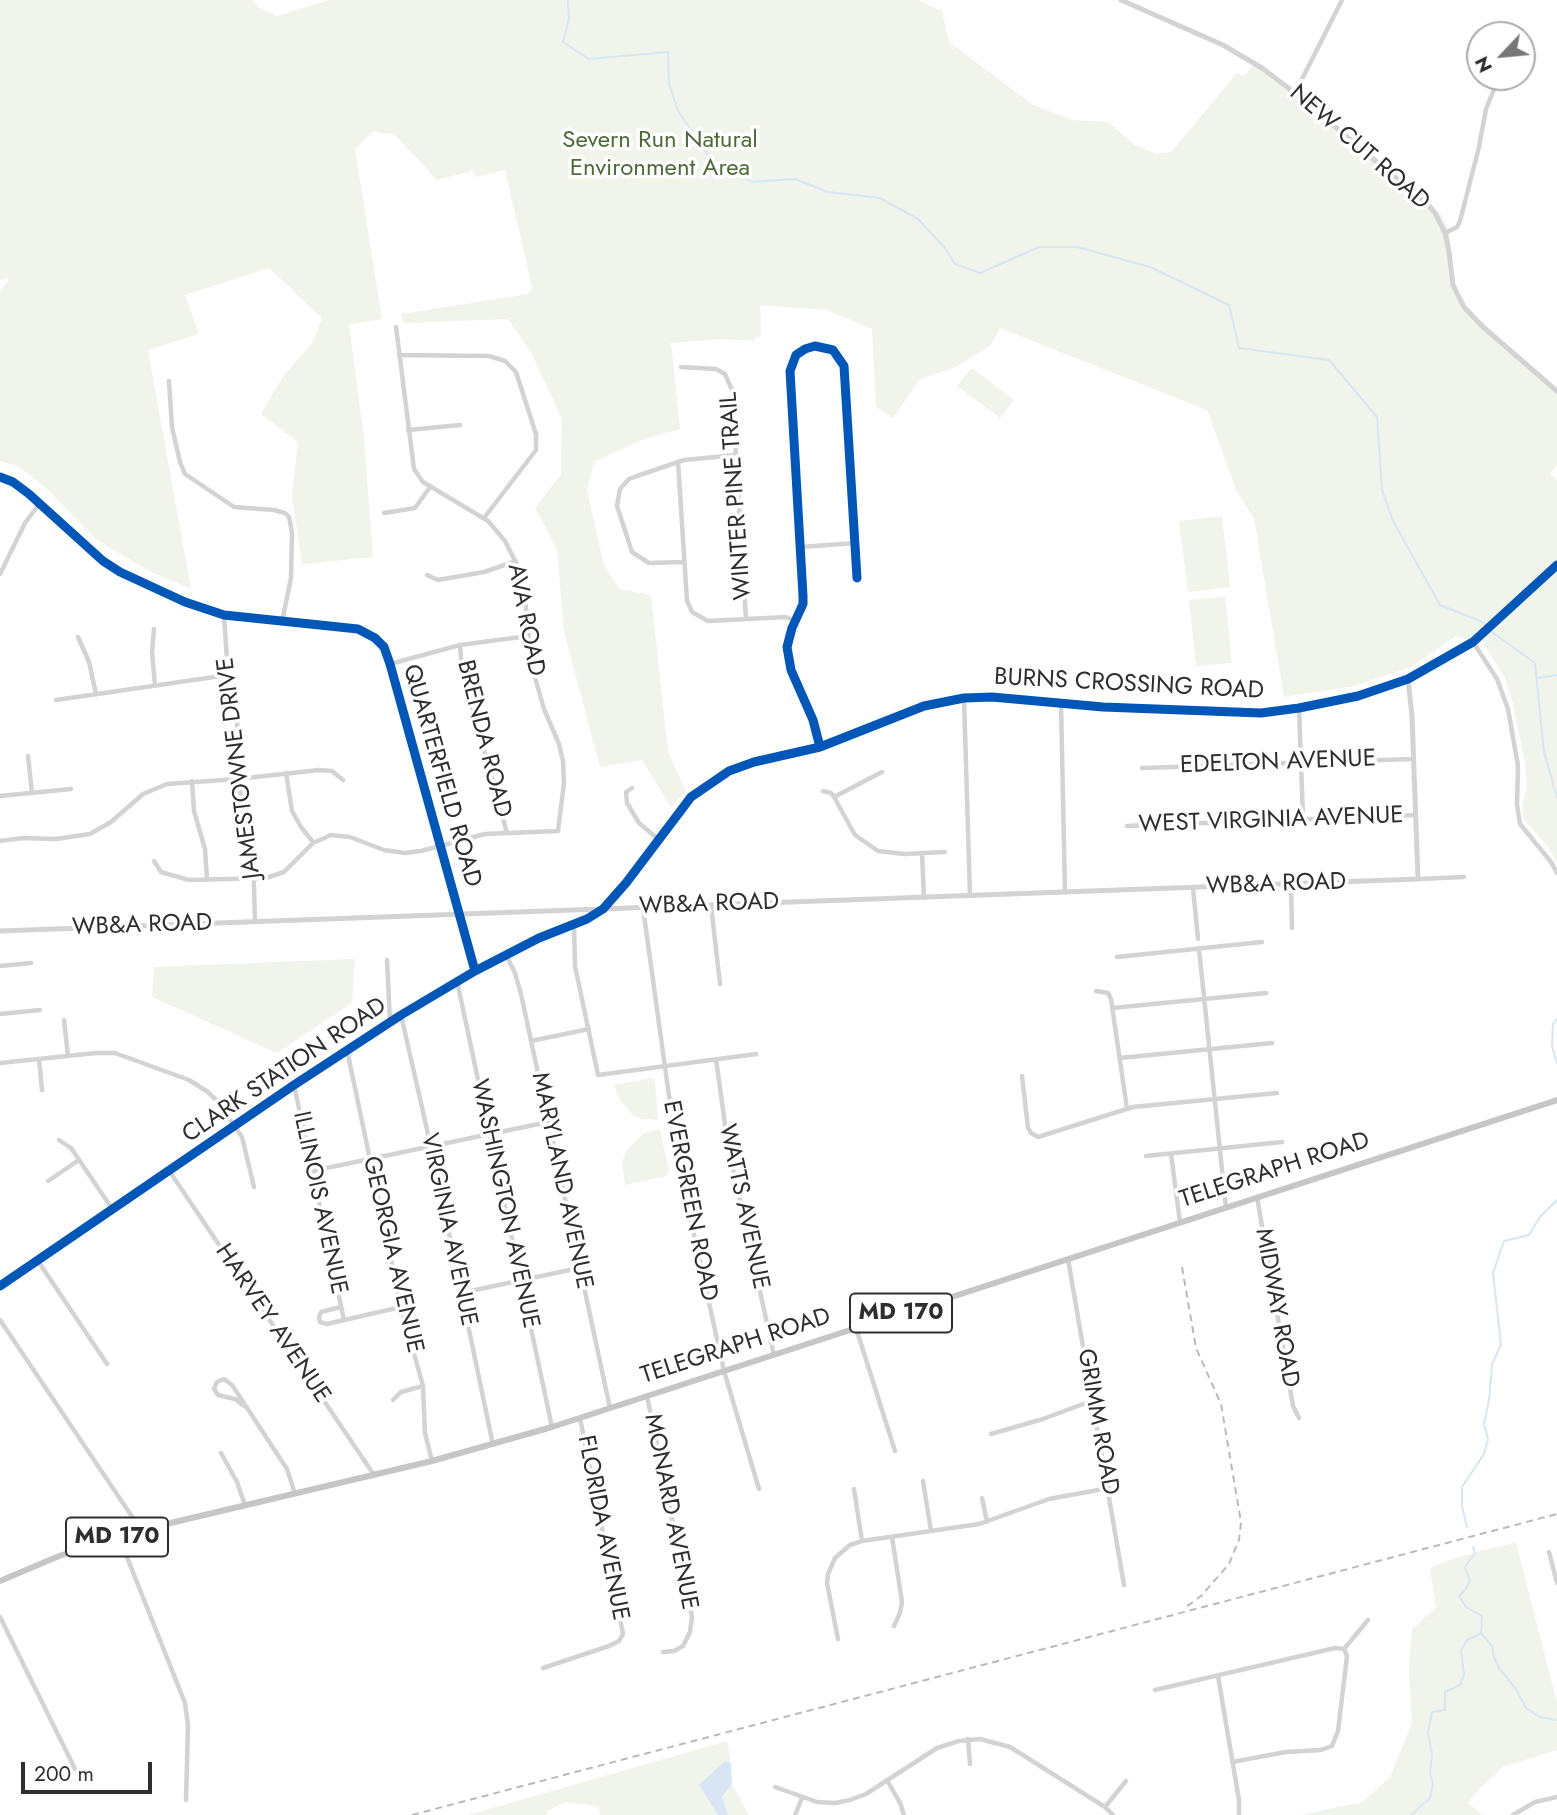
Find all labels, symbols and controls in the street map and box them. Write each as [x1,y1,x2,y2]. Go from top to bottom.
north arrow [1466,21,1536,91]
text: N [1468,52,1499,77]
street label: NEW CUT ROAD [1283,79,1435,217]
park label: Severn Run Natural Environment Area [562,127,758,183]
street label: WINTER PINE TRAIL [715,391,759,601]
street label: AVA ROAD [500,561,550,679]
street label: JAMESTOWNE DRIVE [212,656,268,880]
street label: BRENDA ROAD [450,657,516,821]
street label: QUARTERFIELD ROAD [395,661,487,891]
street label: BURNS CROSSING ROAD [993,664,1265,706]
street label: EDELTON AVENUE [1180,745,1376,781]
street label: WEST VIRGINIA AVENUE [1138,802,1404,840]
street label: WB&A ROAD [1205,868,1347,902]
street label: WB&A ROAD [638,888,780,922]
street label: WB&A ROAD [71,909,213,943]
street label: CLARK STATION ROAD [178,992,392,1150]
street label: MARYLAND AVENUE [524,1070,598,1292]
street label: WASHINGTON AVENUE [464,1077,544,1331]
street label: EVERGREEN ROAD [655,1098,723,1304]
street label: ILLINOIS AVENUE [286,1109,352,1297]
street label: WATTS AVENUE [711,1122,775,1292]
street label: TELEGRAPH ROAD [1177,1127,1373,1215]
street label: VIRGINIA AVENUE [413,1131,483,1329]
street label: GEORGIA AVENUE [355,1154,429,1356]
street label: MIDWAY ROAD [1248,1226,1304,1390]
street label: HARVEY AVENUE [208,1239,336,1409]
road number: MD 170 [850,1294,952,1332]
street label: TELEGRAPH ROAD [638,1303,834,1391]
street label: GRIMM ROAD [1070,1347,1124,1497]
street label: MONARD AVENUE [637,1412,703,1612]
street label: FLORIDA AVENUE [570,1433,634,1623]
road number: MD 170 [66,1518,168,1556]
scale bar [24,1748,156,1792]
text: 200 m [34,1759,94,1789]

